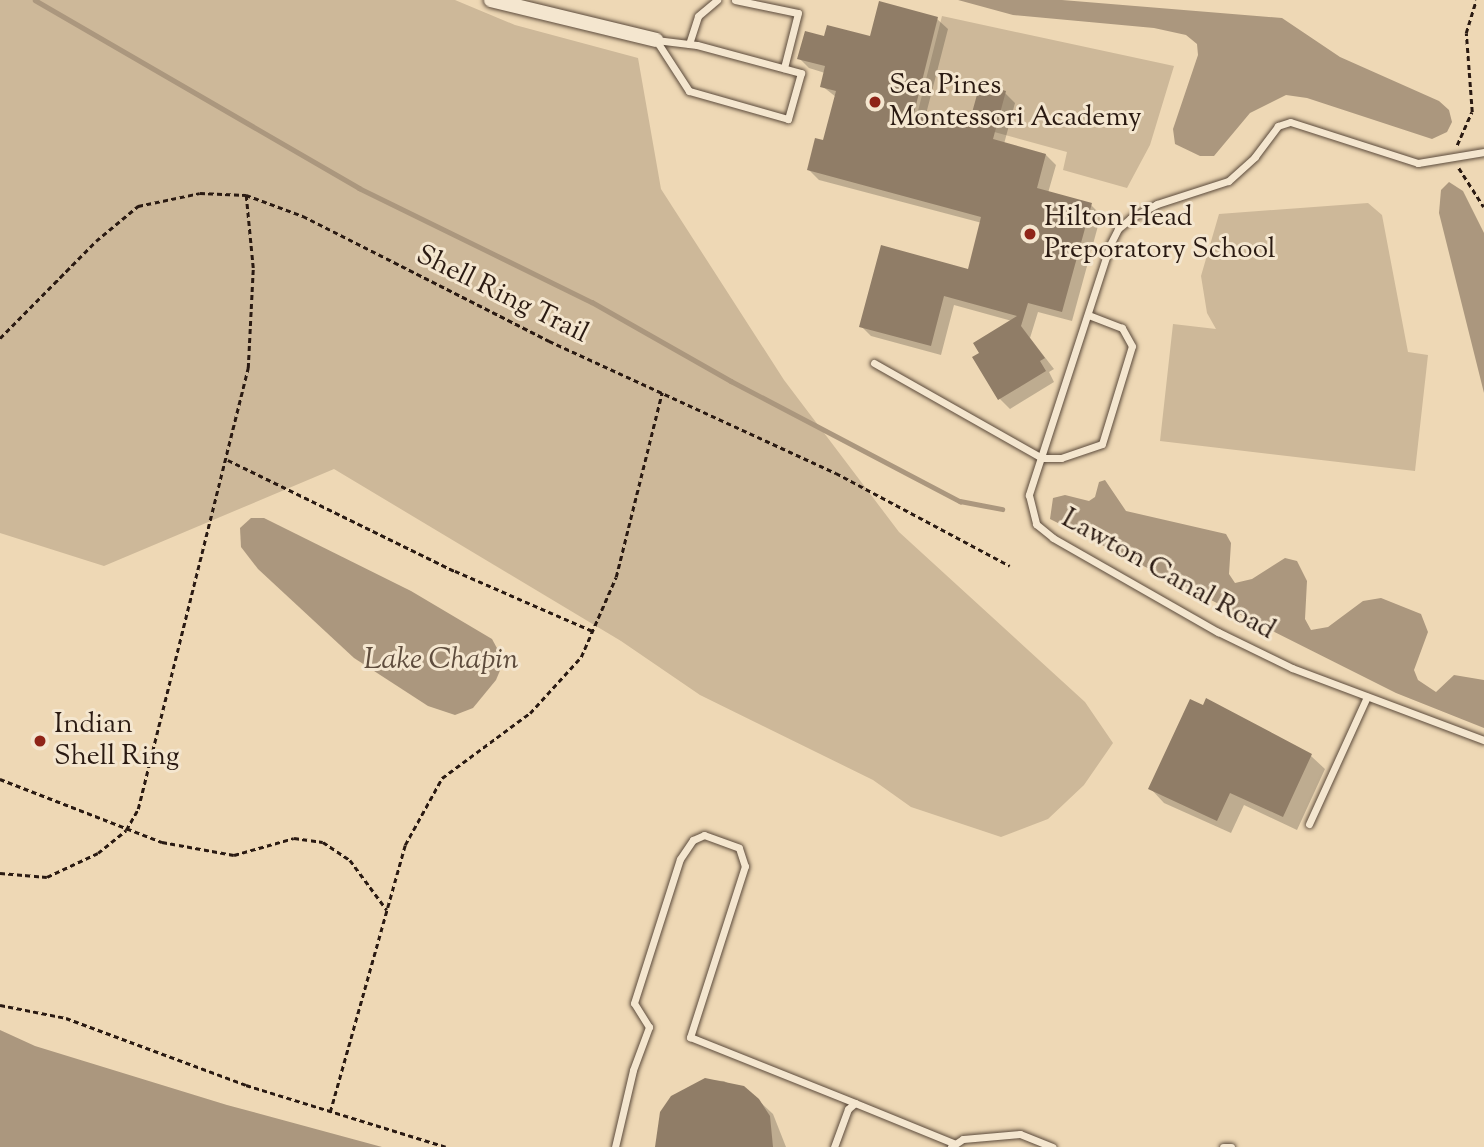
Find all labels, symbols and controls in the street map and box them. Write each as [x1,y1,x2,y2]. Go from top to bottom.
place label: Sea Pines Montessori Academy [889,69,1142,135]
marker: Sea Pines Montessori Academy [867,94,883,110]
place label: Hilton Head Preporatory School [1044,201,1276,267]
marker: Hilton Head Preporatory School [1022,226,1038,242]
street label: Shell Ring Trail [410,239,594,351]
street label: Lawton Canal Road [1055,502,1281,648]
water label: Lake Chapin [363,643,519,679]
place label: Indian Shell Ring [54,708,179,774]
marker: Indian Shell Ring [32,733,48,749]

